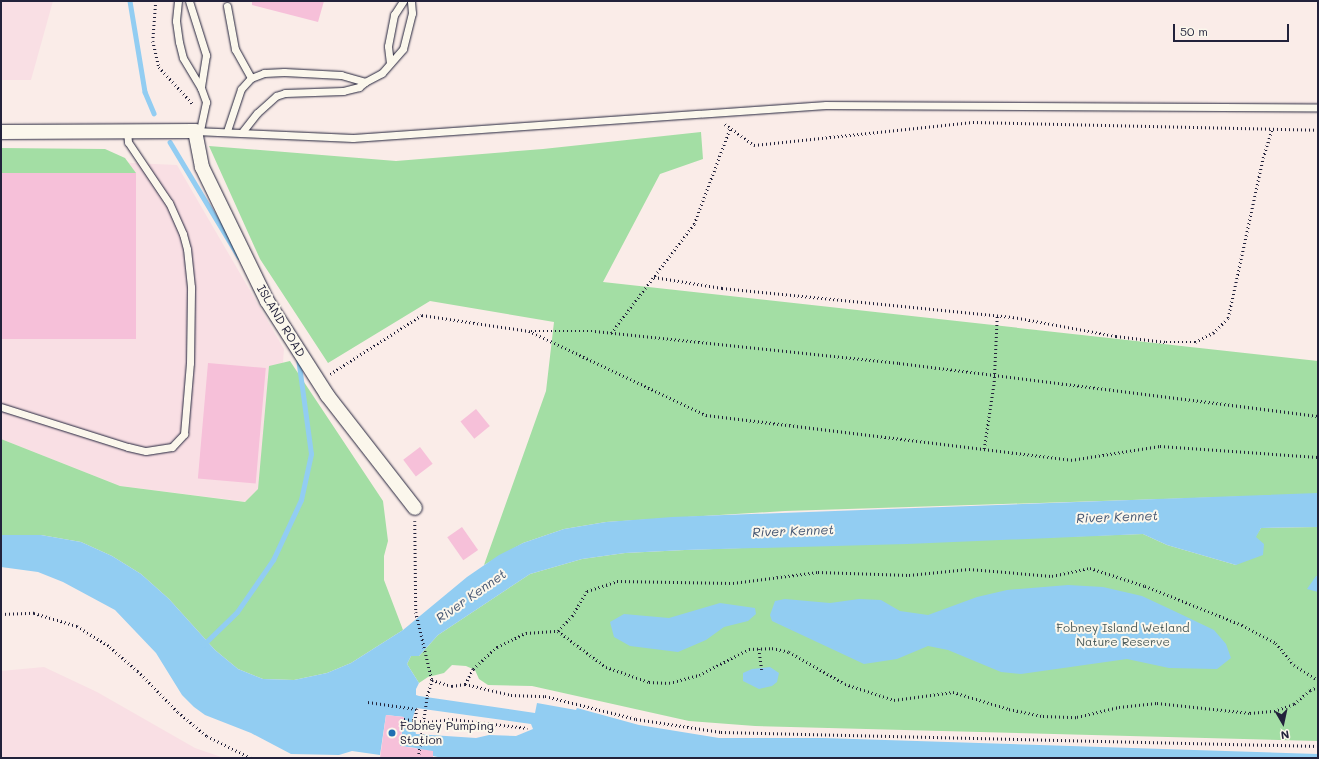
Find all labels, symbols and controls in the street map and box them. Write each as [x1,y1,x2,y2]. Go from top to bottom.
scale bar [1175,16,1291,42]
text: 50 m [1180,23,1208,39]
street label: ISLAND ROAD [254,282,308,360]
water label: River Kennet [1076,508,1158,526]
water label: River Kennet [752,522,834,540]
water label: River Kennet [433,566,509,626]
park label: Fobney Island Wetland Nature Reserve [1056,621,1190,649]
north arrow [1263,703,1303,743]
place label: Fobney Pumping Station [400,719,494,747]
text: N [1280,727,1290,743]
marker: Fobney Pumping Station [387,728,397,738]

